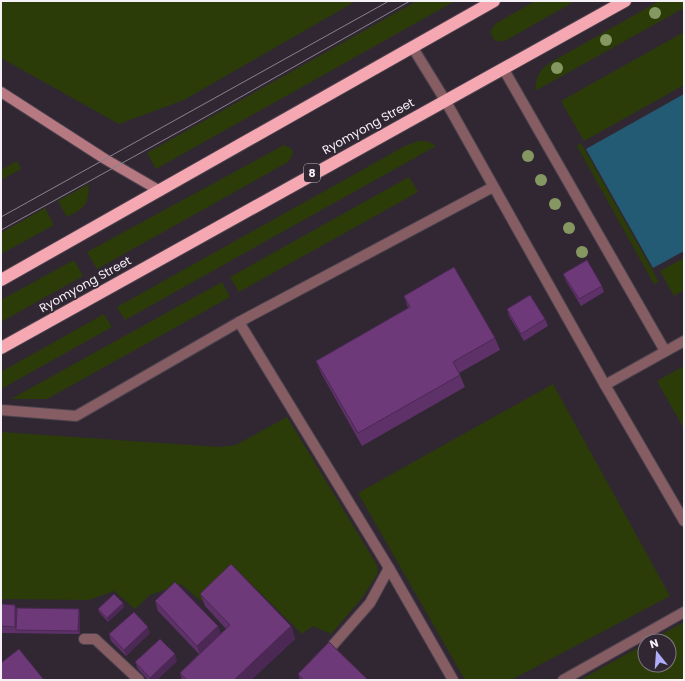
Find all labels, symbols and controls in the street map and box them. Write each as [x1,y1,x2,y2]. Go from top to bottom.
street label: Ryomyong Street [319,94,417,158]
road number: 8 [304,164,320,182]
street label: Ryomyong Street [36,252,134,316]
north arrow [637,633,677,673]
text: N [648,635,660,652]

